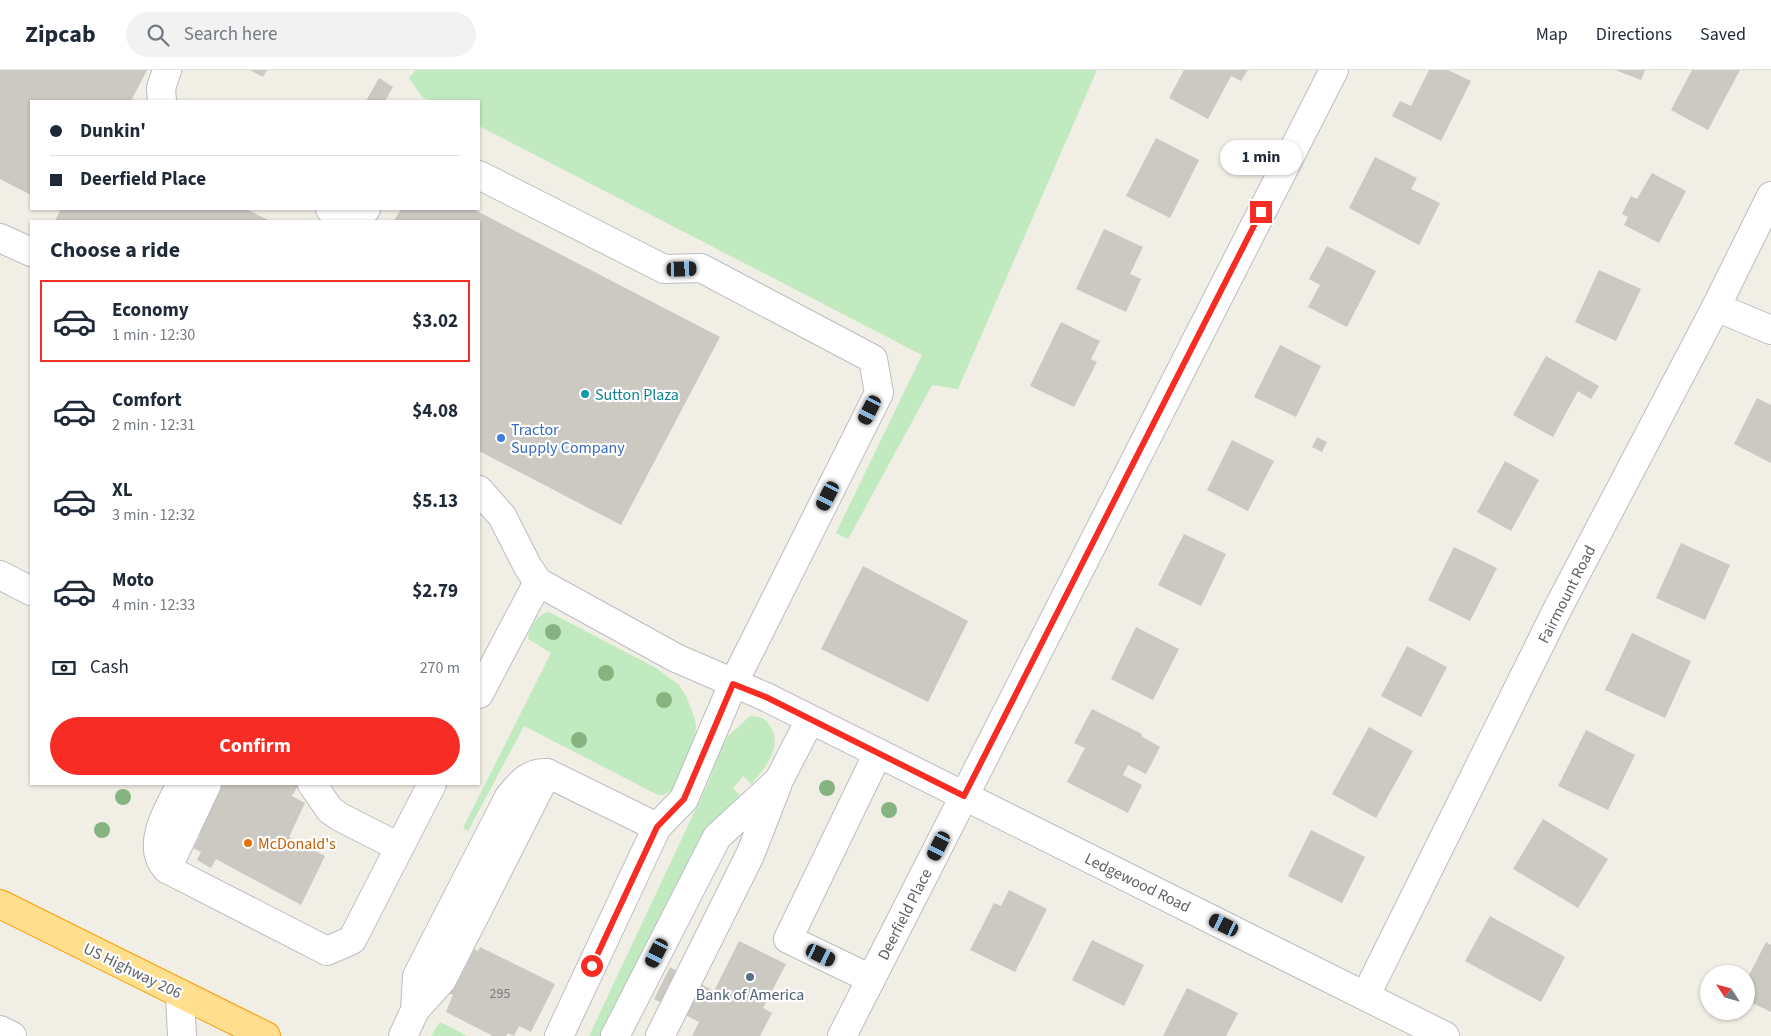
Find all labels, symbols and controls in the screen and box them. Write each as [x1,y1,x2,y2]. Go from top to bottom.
search box [126,12,476,57]
text: Zipcab [25,17,96,52]
icon: search [144,21,172,49]
text: Search here [184,21,277,48]
text: Map [1536,22,1568,47]
text: Directions [1596,22,1672,47]
text: Saved [1700,22,1746,47]
text: Dunkin' [80,118,146,145]
callout: 1 min [1220,140,1302,174]
text: 1 min [1242,146,1280,168]
text: Deerfield Place [80,166,206,193]
route end [1250,201,1272,223]
text: Choose a ride [50,234,180,266]
car [666,261,697,277]
text: Economy [112,297,189,324]
icon: car [52,299,97,344]
text: $3.02 [412,308,458,335]
text: 1 min · 12:30 [112,324,195,346]
place label: Sutton Plaza [595,384,679,406]
text: Comfort [112,387,182,414]
marker: Sutton Plaza [579,388,591,400]
icon: car [52,389,97,434]
car [856,393,883,427]
text: $4.08 [412,398,458,425]
text: 2 min · 12:31 [112,414,195,436]
place label: Tractor Supply Company [511,419,625,459]
marker: Tractor Supply Company [495,432,507,444]
text: XL [112,477,133,504]
icon: car [52,479,97,524]
car [814,479,841,513]
text: $5.13 [412,488,458,515]
text: 3 min · 12:32 [112,504,195,526]
street label: Fairmount Road [1533,542,1601,647]
text: Moto [112,567,154,594]
icon: car [52,569,97,614]
text: $2.79 [412,578,458,605]
text: 4 min · 12:33 [112,594,195,616]
icon: cash [50,654,78,682]
text: Cash [90,654,129,681]
text: 270 m [420,657,460,679]
button: Confirm [50,717,460,775]
car [925,829,952,863]
place label: McDonald's [258,833,336,855]
marker: McDonald's [242,837,254,849]
street label: Ledgewood Road [1081,848,1194,918]
street label: Deerfield Place [872,865,937,964]
car [1207,912,1240,938]
car [643,936,670,970]
street label: US Highway 206 [80,938,185,1004]
car [804,942,837,968]
route start [581,955,603,977]
north arrow [1700,965,1755,1020]
map controls [1700,965,1755,1020]
marker: Bank of America [744,971,756,983]
house number: 295 [490,984,510,1004]
place label: Bank of America [696,984,804,1006]

